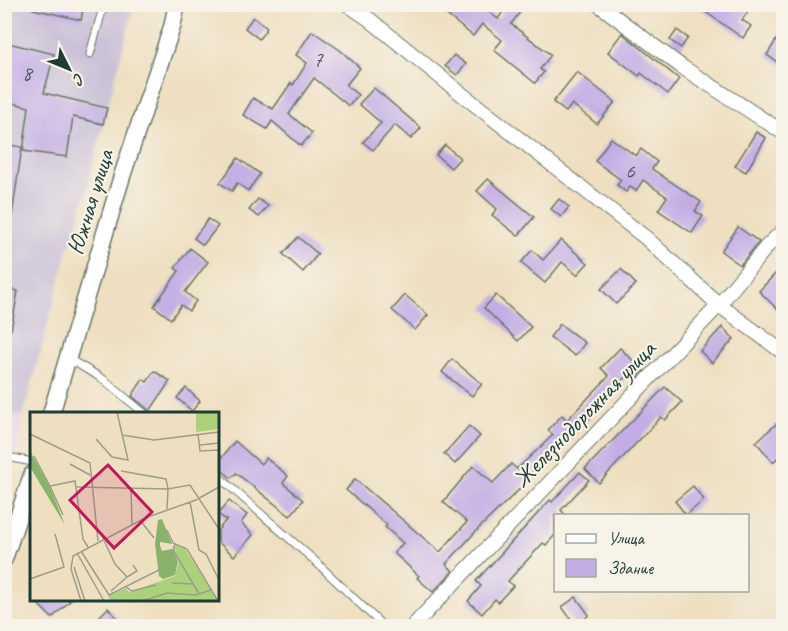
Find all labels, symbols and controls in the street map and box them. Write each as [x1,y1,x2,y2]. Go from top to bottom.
north arrow [39,39,99,99]
house number: 7 [313,46,324,72]
house number: 8 [22,60,34,86]
text: С [68,69,89,90]
street label: Южная улица [60,145,121,258]
house number: 6 [625,158,635,184]
street label: Железнодорожная улица [506,333,663,494]
inset map [30,412,219,601]
legend [554,514,749,592]
text: Улица [608,527,645,549]
text: Здание [608,557,654,579]

